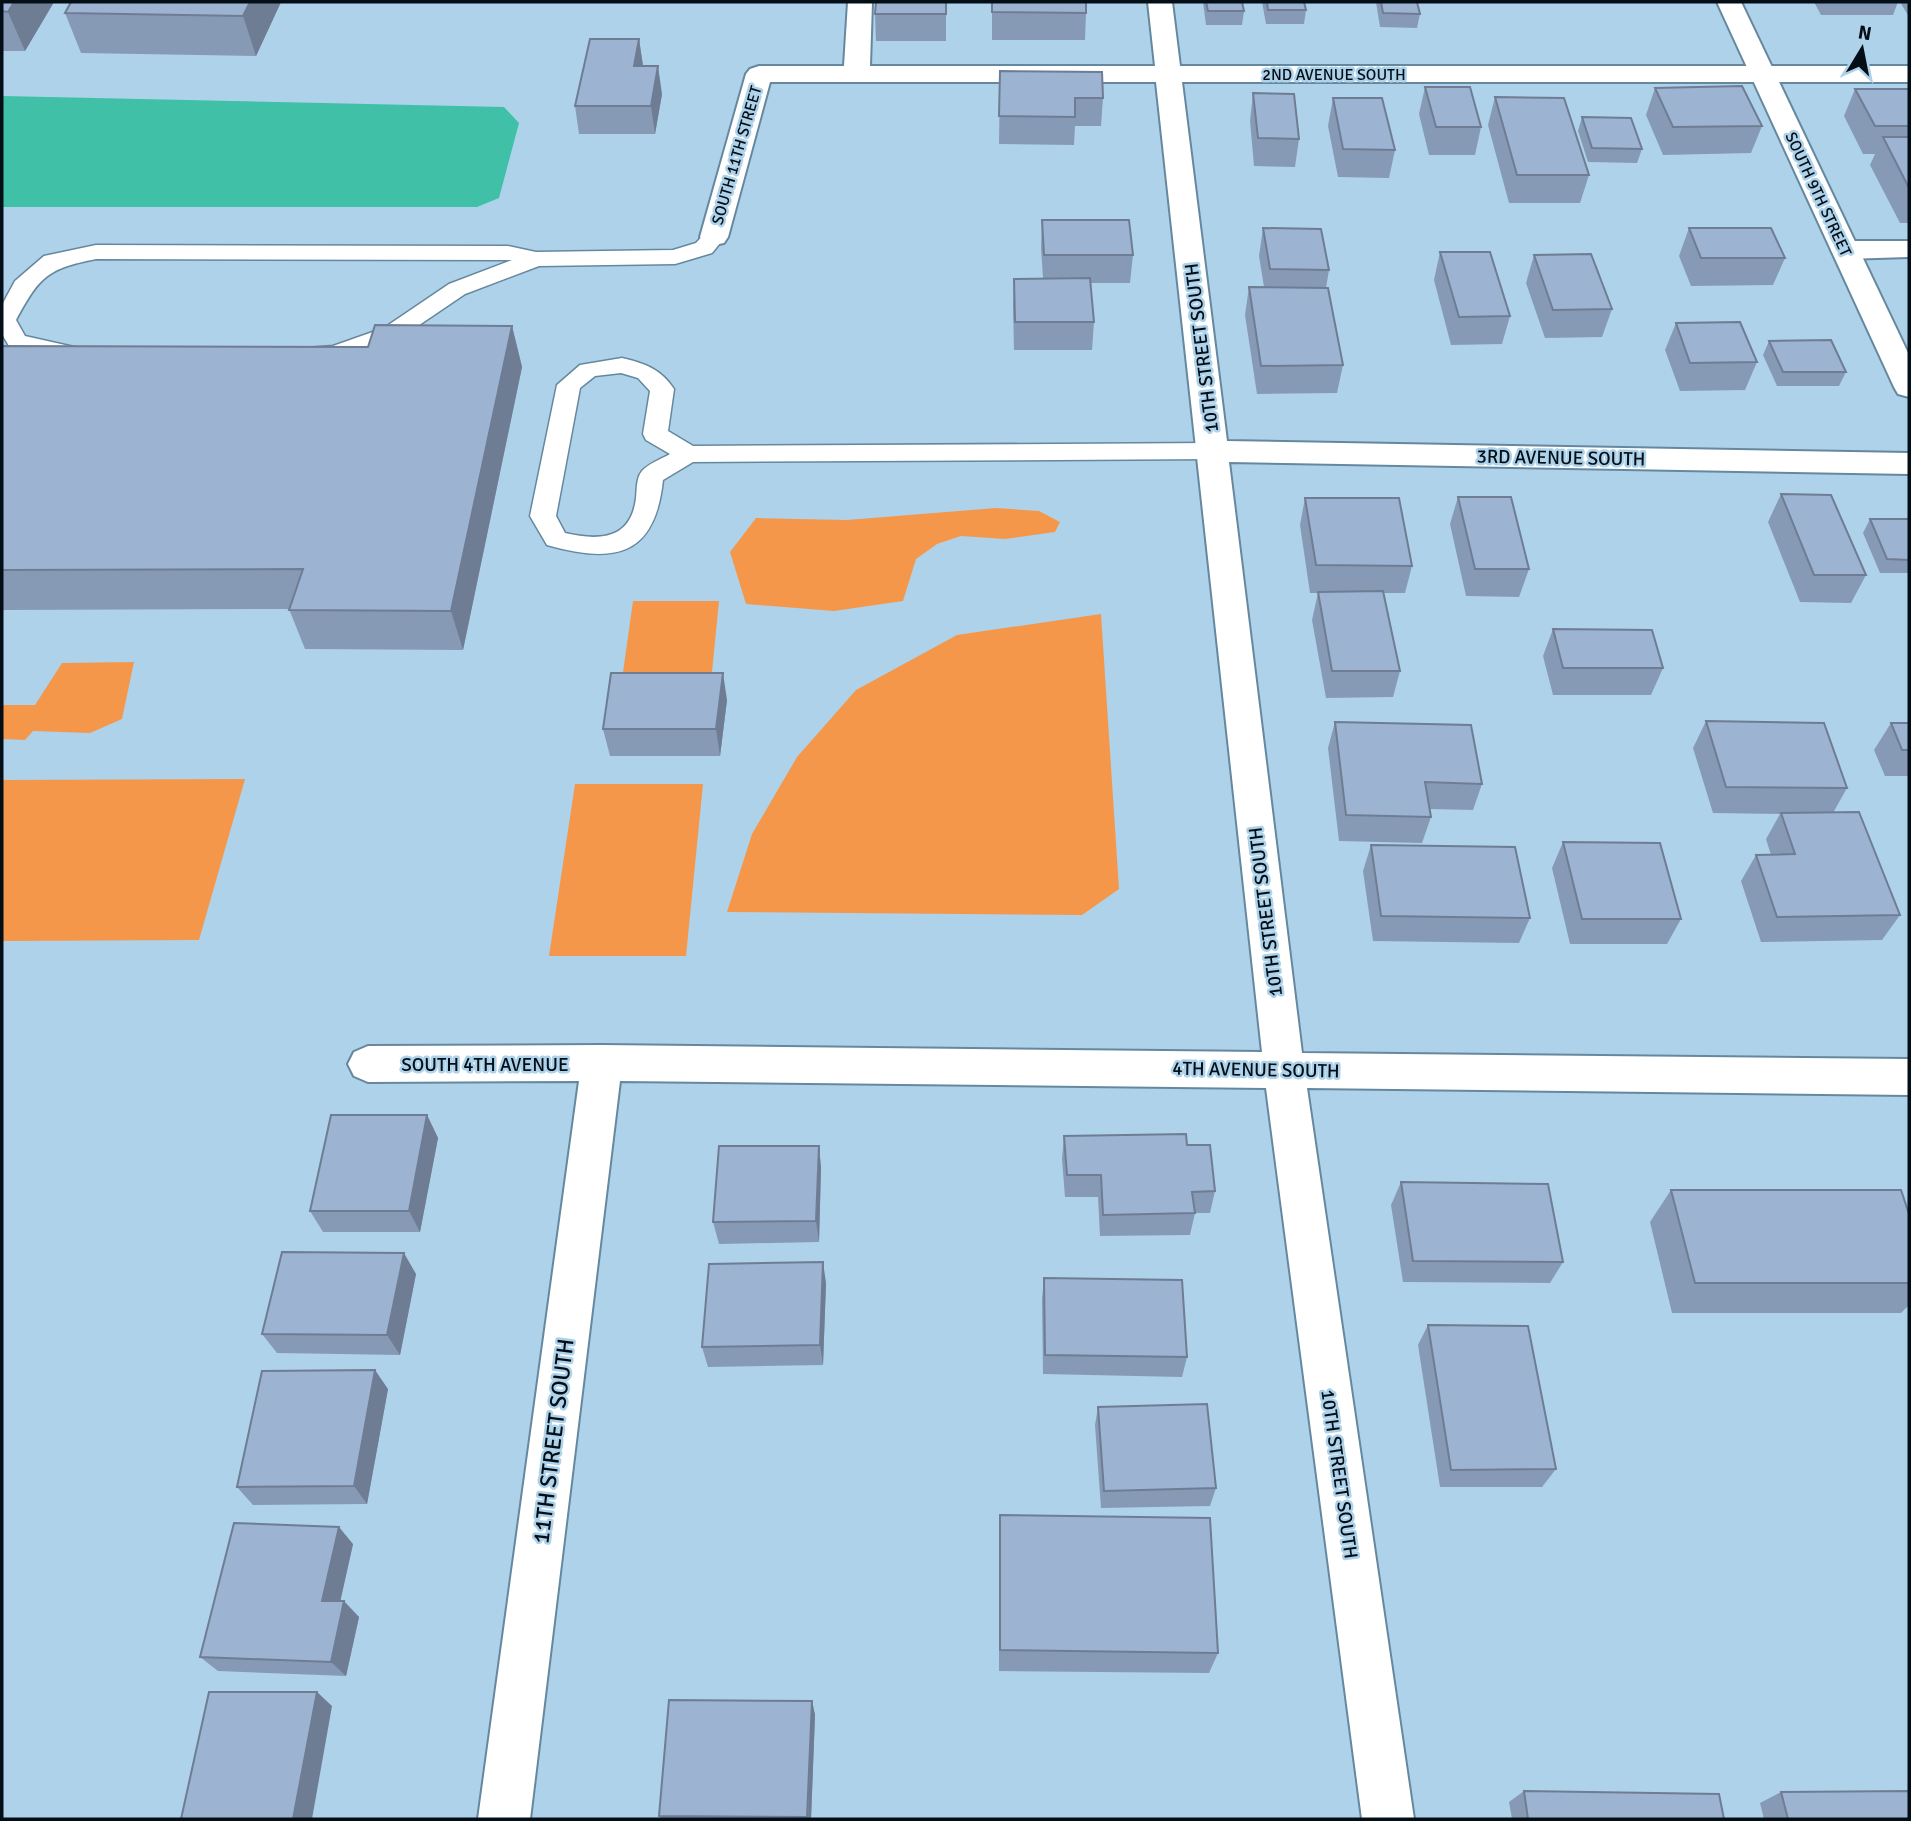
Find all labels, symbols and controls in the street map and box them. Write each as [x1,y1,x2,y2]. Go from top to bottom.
north arrow [1827,14,1897,84]
text: N [1856,20,1873,46]
street label: 2ND AVENUE SOUTH [1262,65,1406,85]
street label: SOUTH 11TH STREET [708,83,766,227]
street label: SOUTH 9TH STREET [1781,129,1856,260]
street label: 10TH STREET SOUTH [1180,262,1224,434]
street label: 3RD AVENUE SOUTH [1476,445,1646,471]
street label: 10TH STREET SOUTH [1244,826,1288,998]
street label: SOUTH 4TH AVENUE [401,1053,569,1077]
street label: 4TH AVENUE SOUTH [1172,1057,1340,1083]
street label: 11TH STREET SOUTH [527,1337,580,1545]
street label: 10TH STREET SOUTH [1315,1388,1363,1560]

